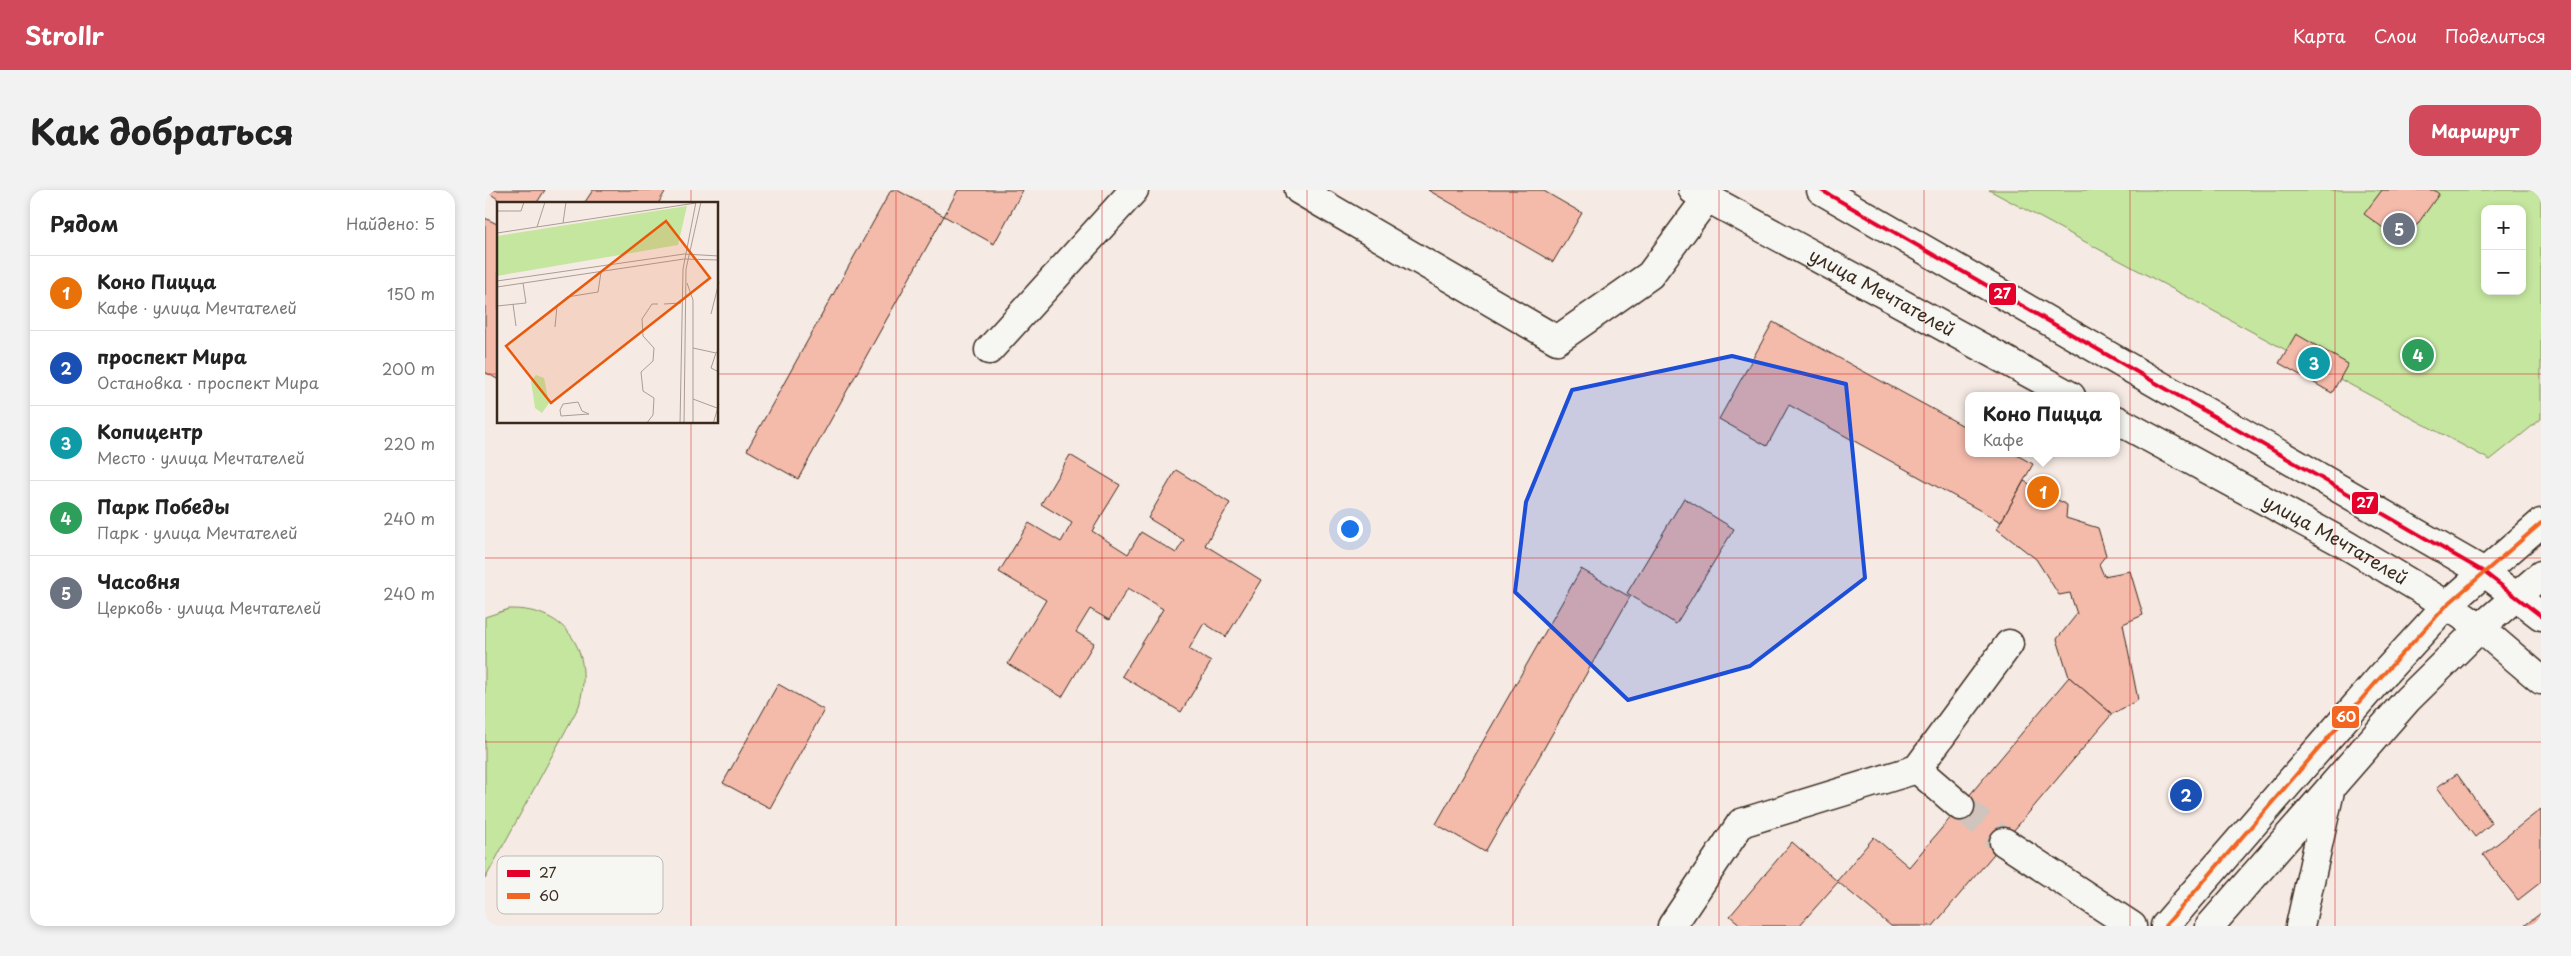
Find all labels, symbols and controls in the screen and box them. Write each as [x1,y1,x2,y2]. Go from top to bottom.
text: Strollr [25,17,104,53]
text: Карта [2293,22,2346,49]
text: Слои [2374,22,2417,49]
text: Поделиться [2445,22,2546,49]
text: Как добраться [30,104,294,157]
button: Маршрут [2409,105,2541,156]
inset map [497,202,719,424]
map controls [2481,205,2526,295]
button: + [2481,205,2526,250]
text: Рядом [50,207,118,239]
pin: 5 [2383,210,2415,248]
text: Найдено: 5 [346,211,435,235]
street label: улица Мечтателей [1805,241,1960,342]
button: − [2481,250,2526,295]
text: Коно Пицца [97,267,217,295]
text: 1 [62,281,70,305]
text: 150 m [387,281,435,305]
line badge: 27 [1988,282,2017,306]
text: 27 [1993,283,2012,304]
text: Кафе · улица Мечтателей [97,295,297,319]
pin: 4 [2402,336,2434,374]
text: проспект Мира [97,342,247,370]
pin: 3 [2298,344,2330,382]
text: 2 [60,356,72,380]
text: 200 m [382,356,435,380]
text: Остановка · проспект Мира [97,370,319,394]
popup [1965,392,2120,457]
text: Коно Пицца [1983,399,2102,427]
text: Копицентр [97,417,203,445]
text: Кафе [1983,427,2024,451]
text: 3 [61,431,71,455]
text: 220 m [384,431,435,455]
text: Место · улица Мечтателей [97,445,305,469]
pin: 1 [2027,473,2059,511]
street label: улица Мечтателей [2259,487,2413,591]
line badge: 27 [2351,491,2379,515]
text: Парк Победы [97,492,230,520]
text: 27 [2356,492,2375,513]
text: 4 [61,506,71,530]
text: 240 m [383,506,435,530]
your location [1337,516,1363,542]
text: Парк · улица Мечтателей [97,520,298,544]
text: Часовня [97,567,180,595]
text: 5 [61,581,71,605]
text: 240 m [383,581,435,605]
text: Церковь · улица Мечтателей [97,595,321,619]
line badge: 60 [2331,705,2360,729]
text: 60 [2336,706,2356,727]
pin: 2 [2170,776,2202,814]
legend [497,856,663,914]
text: 27 [539,862,557,883]
text: 60 [539,885,559,906]

